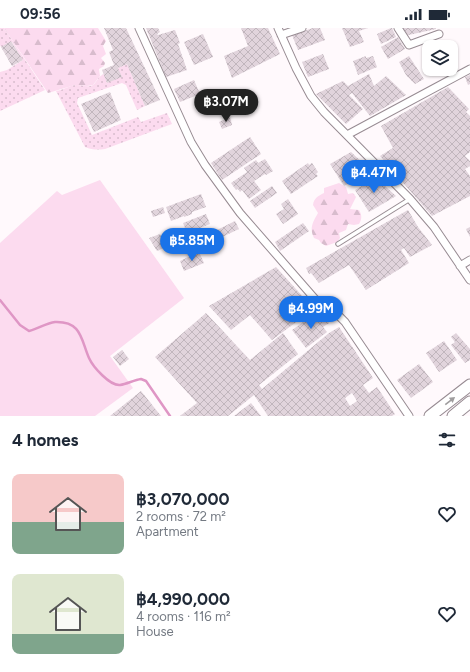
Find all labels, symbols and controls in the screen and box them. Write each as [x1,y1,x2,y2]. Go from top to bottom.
text: 09:56 [20,5,60,23]
map controls [422,40,458,76]
button: layers [422,40,458,76]
pin: ฿3.07M [193,89,259,123]
text: ฿3.07M [203,94,249,109]
pin: ฿4.47M [341,160,407,194]
text: ฿4.47M [351,165,397,180]
pin: ฿5.85M [159,228,225,262]
text: ฿5.85M [169,233,215,248]
pin: ฿4.99M [278,296,344,330]
text: ฿4.99M [288,301,334,316]
one-way arrow [444,396,455,405]
icon: filters [436,429,458,451]
text: 4 homes [12,430,79,450]
text: ฿3,070,000 [136,489,230,509]
icon: home [44,490,92,538]
icon: heart [436,503,458,525]
text: 2 rooms · 72 m² [136,509,226,524]
text: Apartment [136,524,199,539]
text: ฿4,990,000 [136,589,230,609]
icon: home [44,590,92,638]
icon: heart [436,603,458,625]
text: 4 rooms · 116 m² [136,609,231,624]
text: House [136,624,174,639]

